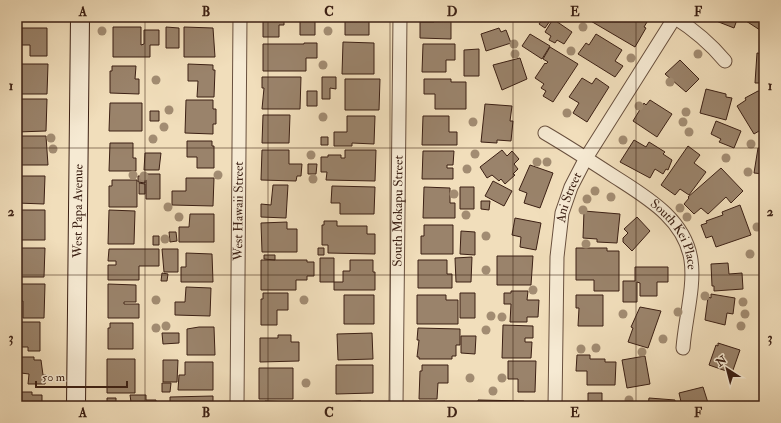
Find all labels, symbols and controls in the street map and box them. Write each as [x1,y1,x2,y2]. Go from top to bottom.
text: A [78,4,88,20]
text: B [202,4,210,20]
text: C [324,4,334,20]
text: D [447,4,458,20]
text: E [570,4,580,20]
text: F [694,4,703,20]
text: 1 [9,78,14,94]
text: 1 [768,78,773,94]
street label: South Mokapu Street [389,155,407,267]
street label: West Hawaii Street [230,161,247,262]
street label: West Papa Avenue [70,163,87,259]
street label: Ani Street [553,170,585,224]
street label: South Kei Place [647,196,700,271]
text: 2 [8,204,15,220]
text: 2 [767,204,774,220]
text: 3 [9,330,14,346]
text: 3 [768,330,773,346]
north arrow [707,349,747,389]
text: N [713,352,730,370]
scale bar [36,363,127,389]
text: 50 m [42,370,66,385]
text: A [78,405,88,421]
text: B [202,405,210,421]
text: C [324,405,334,421]
text: D [447,405,458,421]
text: E [570,405,580,421]
text: F [694,405,703,421]

